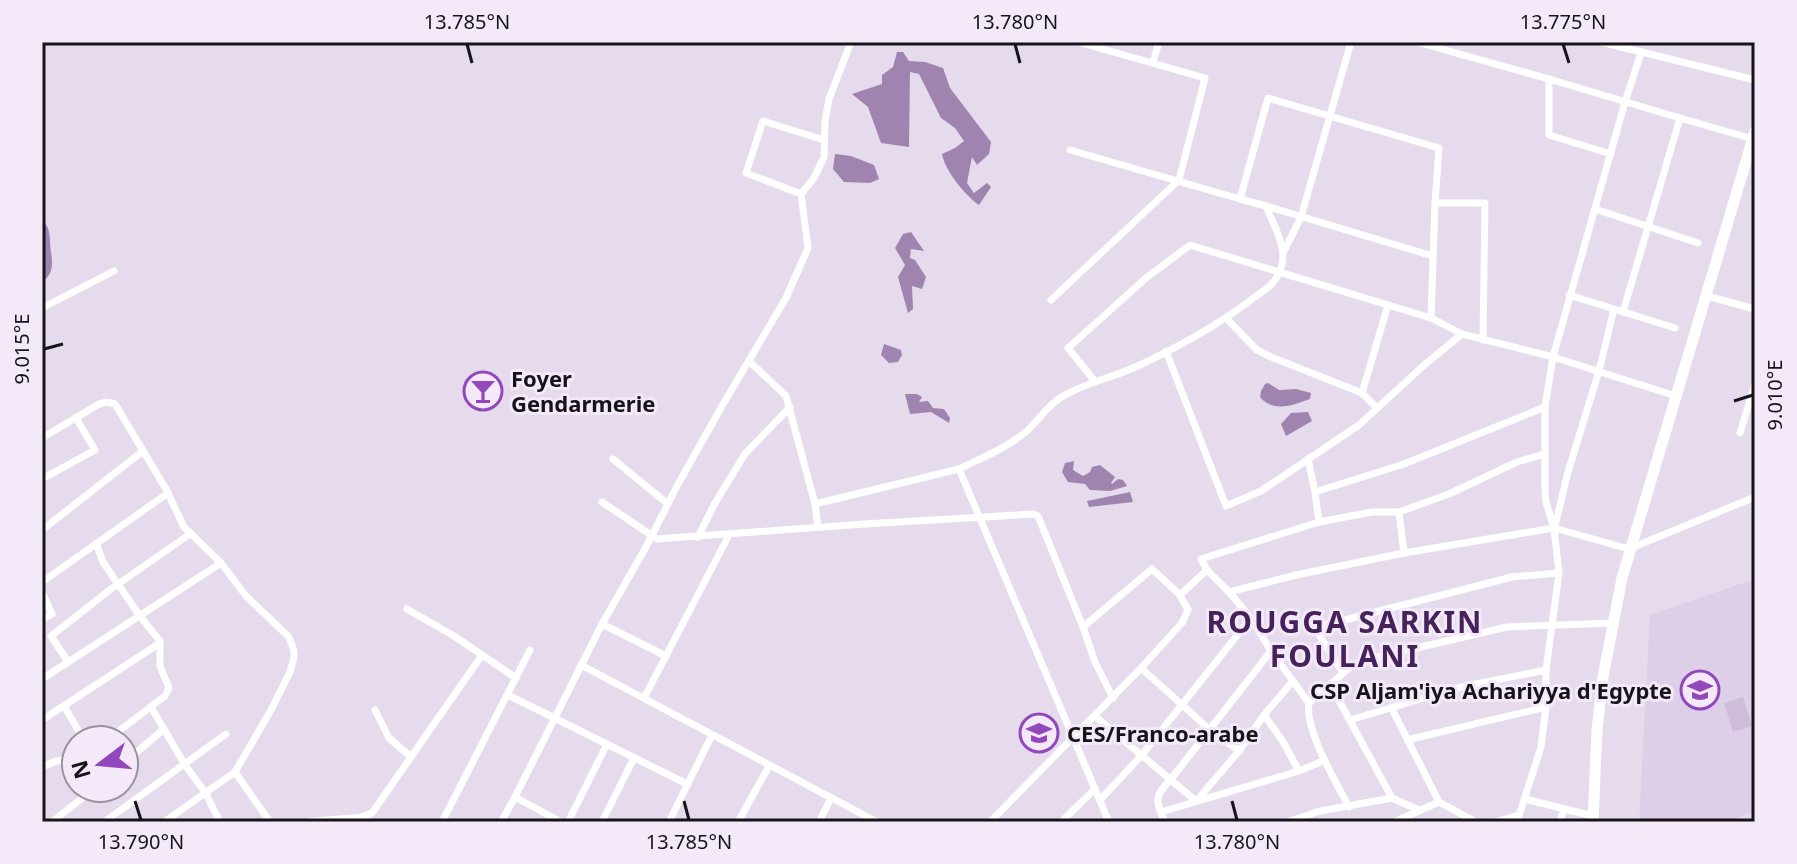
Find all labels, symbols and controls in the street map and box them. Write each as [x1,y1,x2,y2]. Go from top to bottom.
text: 13.785°N [424,8,510,35]
text: 13.780°N [972,8,1058,35]
text: 13.775°N [1520,8,1606,35]
text: 9.015°E [8,314,35,384]
text: 9.010°E [1761,360,1788,430]
place label: Foyer Gendarmerie [511,363,655,418]
bar icon: Foyer Gendarmerie [462,370,504,412]
district label: ROUGGA SARKIN FOULANI [1206,601,1484,676]
school or university icon: CSP Aljam'iya Achariyya d'Egypte [1679,669,1721,711]
place label: CSP Aljam'iya Achariyya d'Egypte [1310,675,1672,705]
school or university icon: CES/Franco-arabe [1018,712,1060,754]
place label: CES/Franco-arabe [1067,718,1259,748]
north arrow [60,724,140,804]
text: N [63,757,97,783]
text: 13.790°N [98,828,184,855]
text: 13.785°N [646,828,732,855]
text: 13.780°N [1194,828,1280,855]

